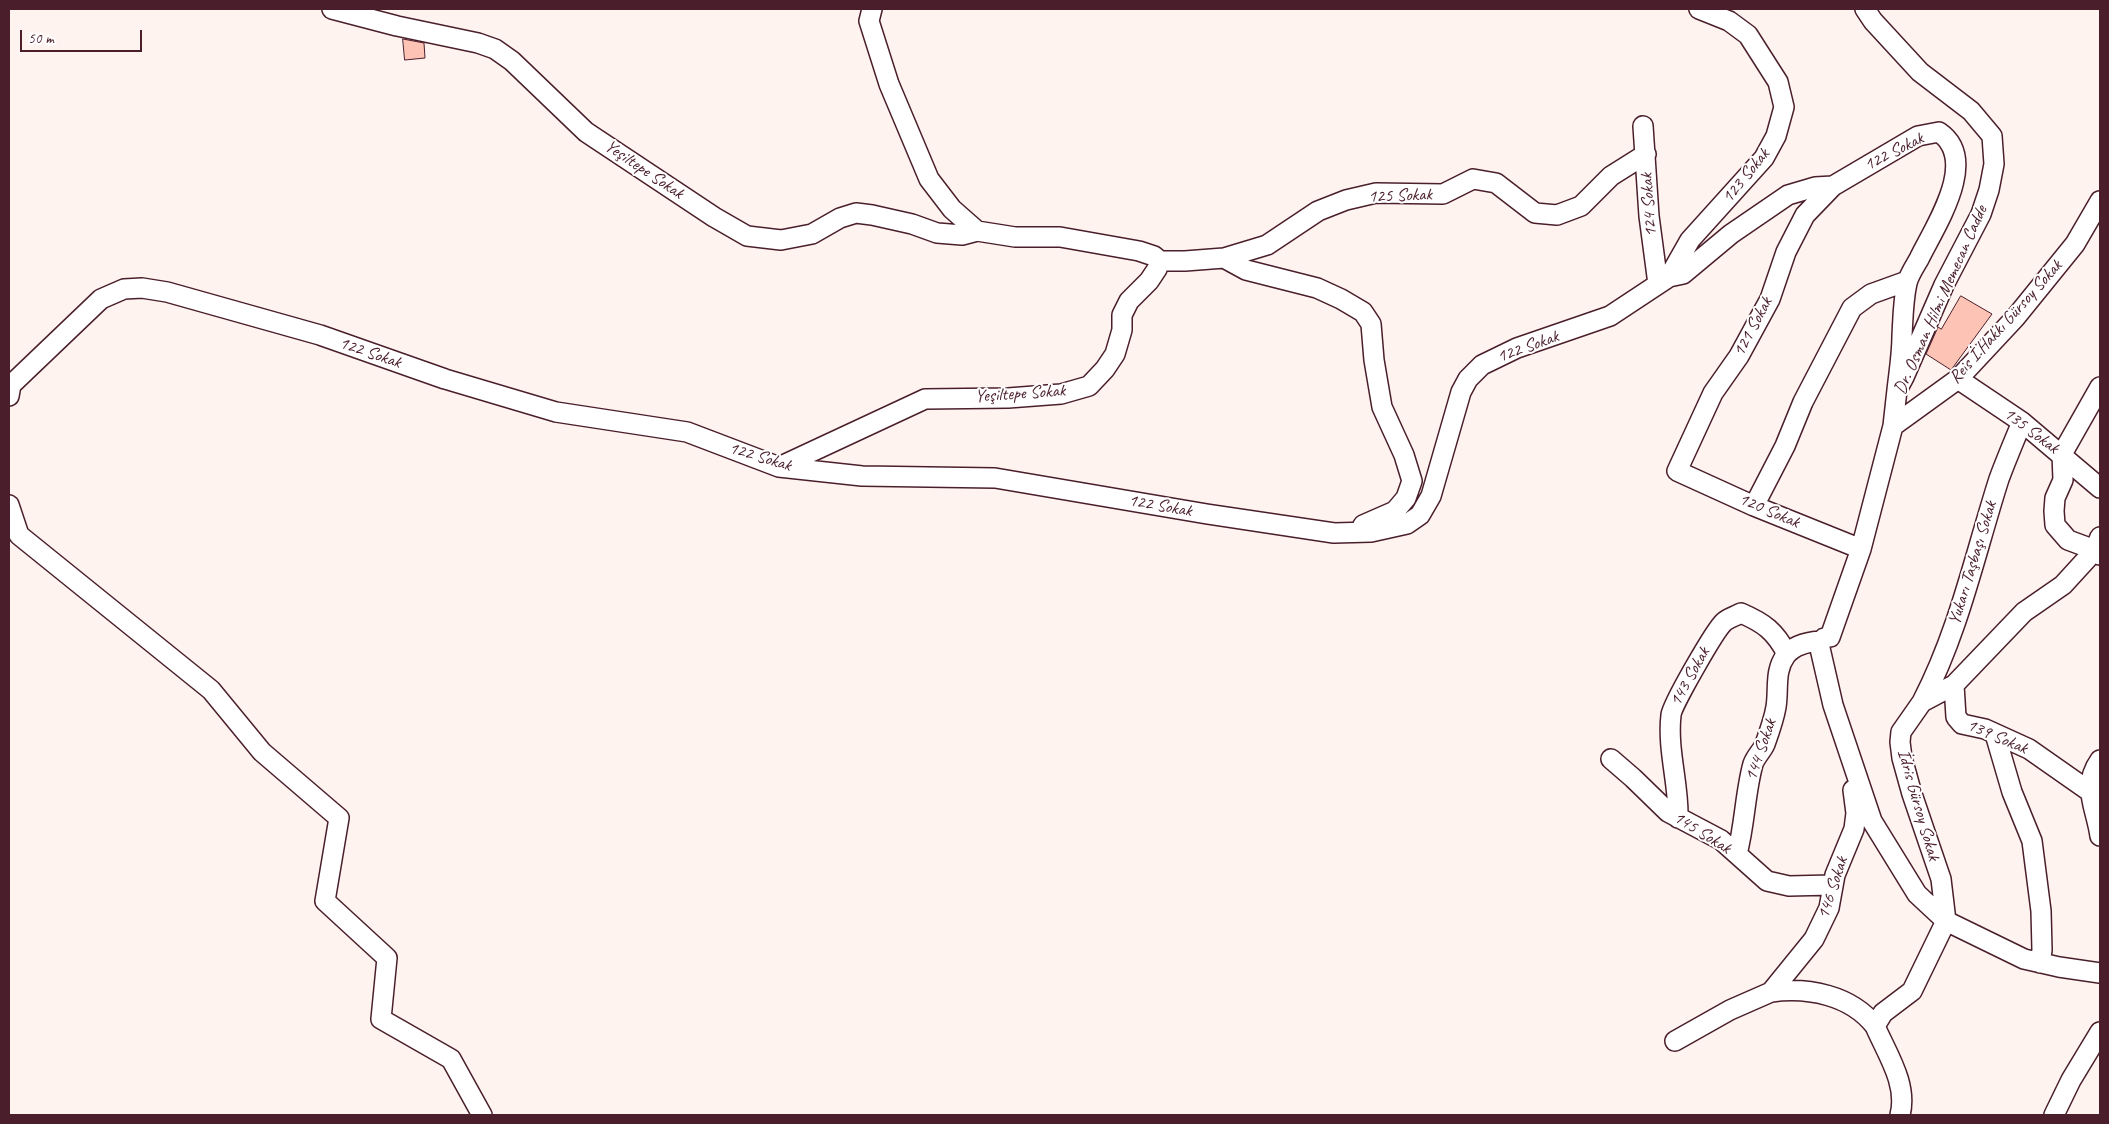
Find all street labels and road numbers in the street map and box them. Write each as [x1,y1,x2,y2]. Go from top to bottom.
street label: 122 Sokak [1861,128,1927,176]
street label: Yeşiltepe Sokak [600,136,688,204]
street label: 123 Sokak [1717,144,1775,208]
street label: 124 Sokak [1636,172,1662,238]
street label: 125 Sokak [1368,184,1432,208]
street label: Dr. Osman Hilmi Memecan Cadde [1890,202,1992,398]
street label: Reis İ.Hakkı Gürsoy Sokak [1945,256,2067,388]
street label: 121 Sokak [1728,294,1778,360]
street label: 122 Sokak [1494,326,1562,368]
street label: 122 Sokak [336,332,404,374]
street label: Yeşiltepe Sokak [974,380,1066,408]
street label: 135 Sokak [1999,403,2063,459]
street label: 122 Sokak [726,437,794,477]
street label: 120 Sokak [1735,489,1803,533]
street label: 122 Sokak [1127,490,1193,522]
street label: Yukarı Taşbaşı Sokak [1944,499,2002,627]
street label: 143 Sokak [1665,644,1715,710]
street label: 139 Sokak [1963,715,2031,759]
street label: 144 Sokak [1740,716,1782,784]
street label: İdris Gürsoy Sokak [1892,747,1944,863]
street label: 145 Sokak [1669,807,1735,859]
street label: 146 Sokak [1813,854,1853,922]

